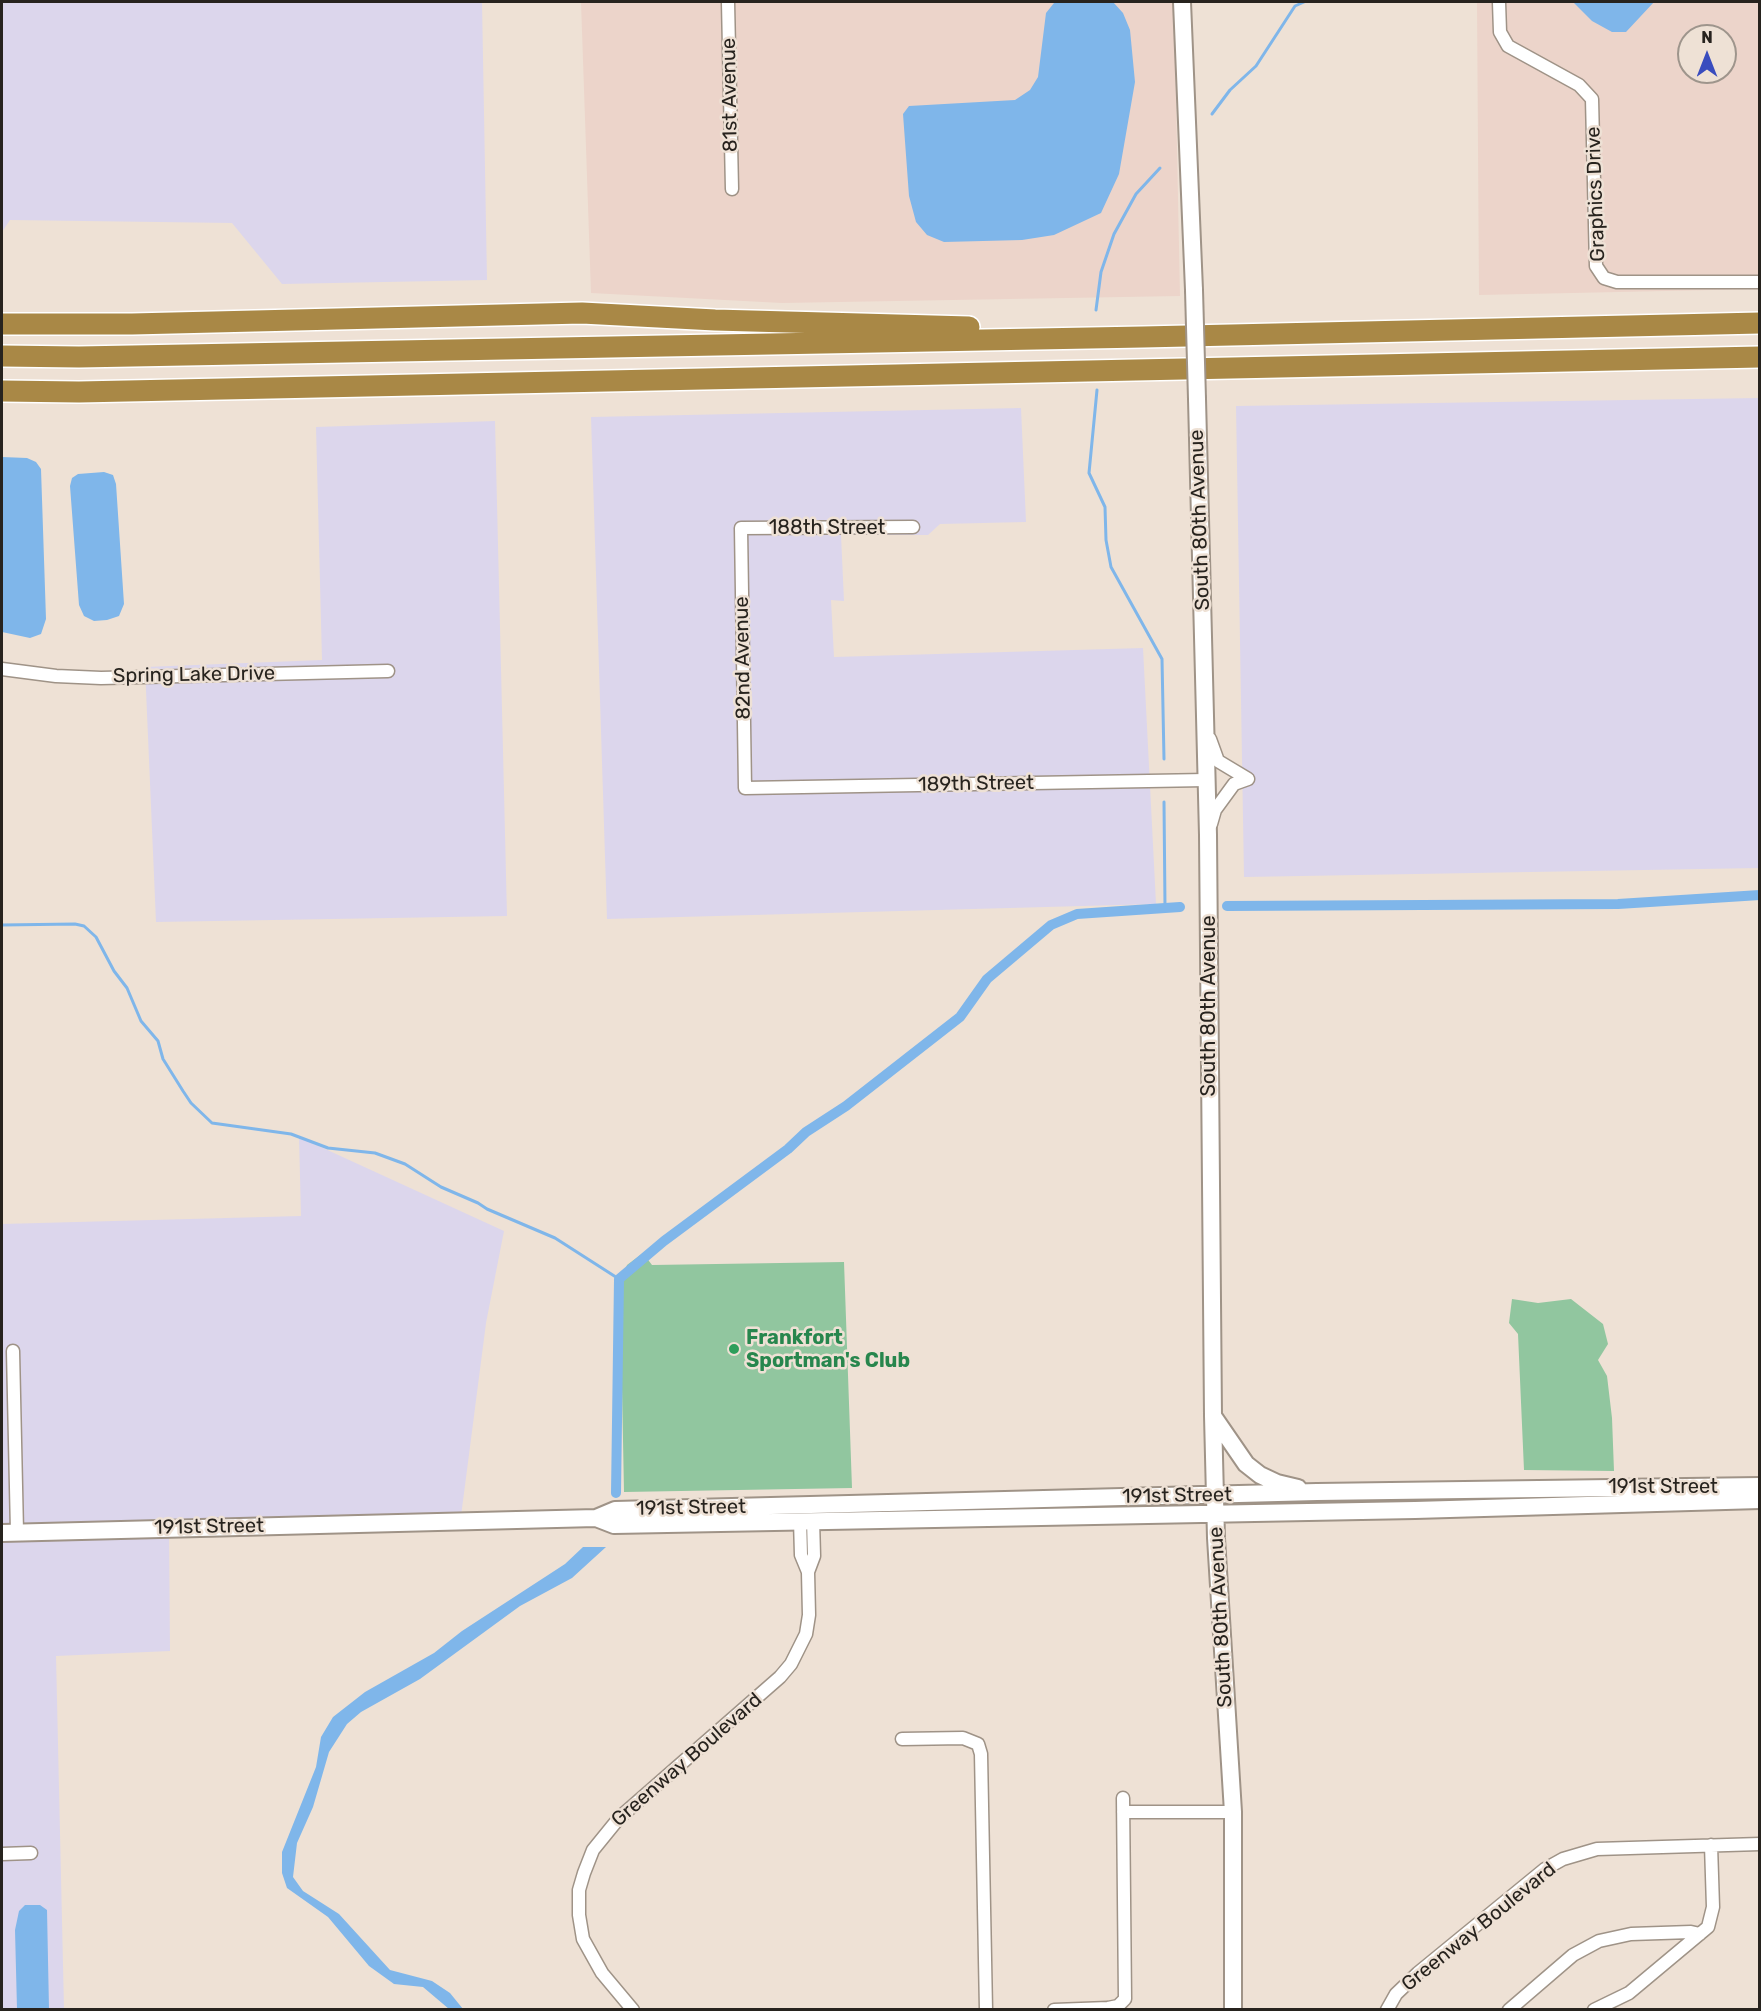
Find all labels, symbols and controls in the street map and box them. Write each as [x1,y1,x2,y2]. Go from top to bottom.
north arrow [1677,24,1737,84]
text: N [1701,28,1713,47]
street label: 81st Avenue [717,38,743,152]
street label: Graphics Drive [1582,126,1610,262]
street label: South 80th Avenue [1185,429,1215,611]
street label: 188th Street [769,516,885,540]
street label: 82nd Avenue [730,596,756,720]
street label: Spring Lake Drive [113,662,275,688]
street label: 189th Street [918,771,1034,797]
street label: South 80th Avenue [1197,915,1221,1097]
place label: Frankfort Sportman's Club [746,1326,910,1373]
marker: Frankfort Sportman's Club [727,1342,741,1356]
street label: 191st Street [1608,1475,1718,1499]
street label: 191st Street [1122,1483,1232,1509]
street label: 191st Street [636,1495,746,1521]
street label: 191st Street [154,1514,264,1540]
street label: South 80th Avenue [1204,1526,1238,1708]
street label: Greenway Boulevard [607,1688,767,1832]
street label: Greenway Boulevard [1397,1857,1561,1997]

